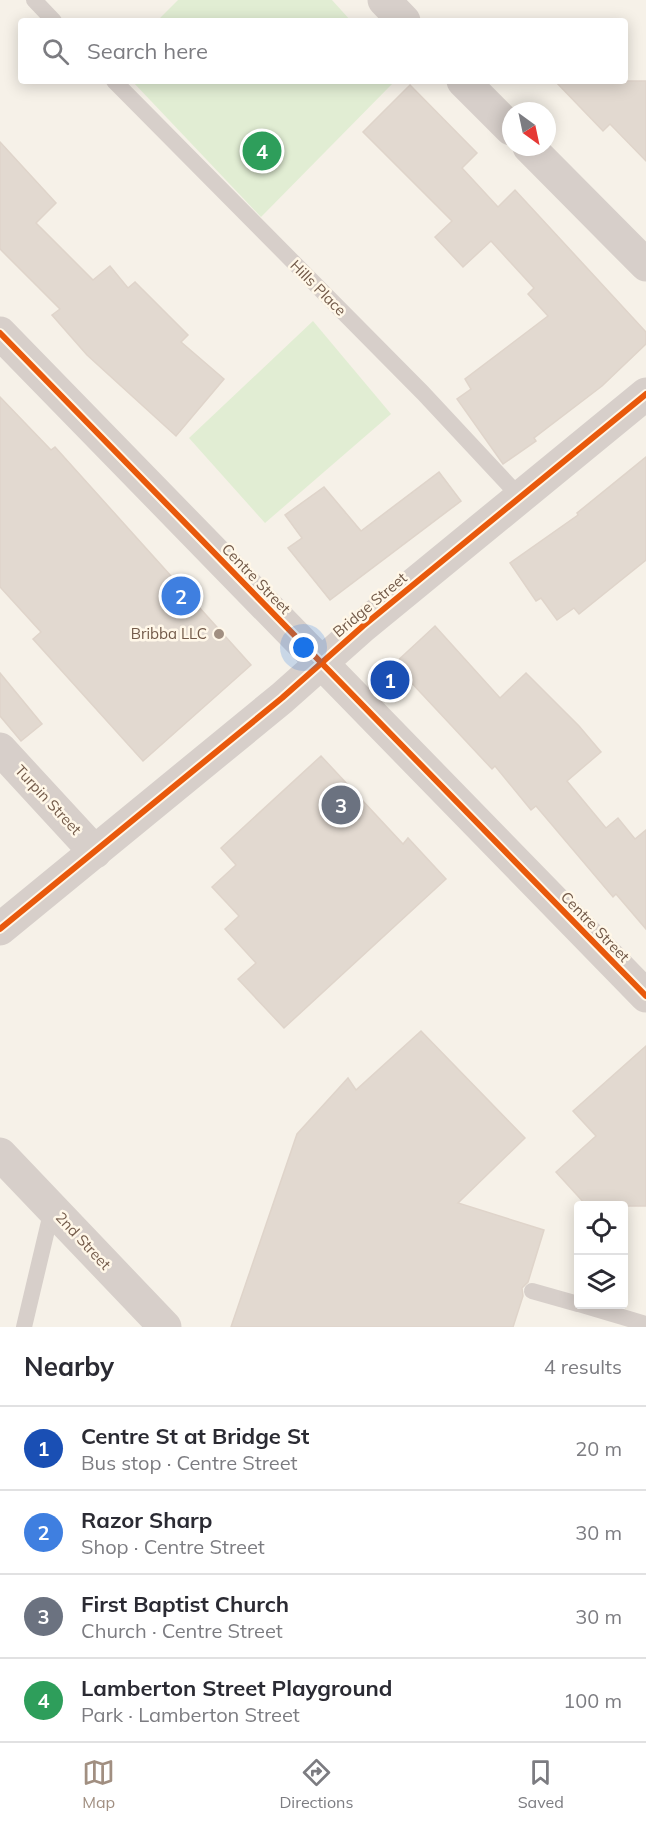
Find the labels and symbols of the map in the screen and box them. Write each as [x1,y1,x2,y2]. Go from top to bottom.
north arrow [502,102,556,156]
pin: 4 [242,128,282,174]
street label: Hills Place [286,256,350,320]
street label: Centre Street [218,539,295,618]
street label: Bridge Street [329,568,411,641]
pin: 2 [162,574,201,618]
place label: Bribba LLC [131,624,207,643]
marker: Bribba LLC [212,627,226,641]
your location [289,633,318,662]
pin: 1 [370,658,410,702]
street label: Turpin Street [11,761,86,839]
pin: 3 [322,782,360,828]
street label: Centre Street [557,887,634,966]
street label: 2nd Street [52,1208,115,1274]

